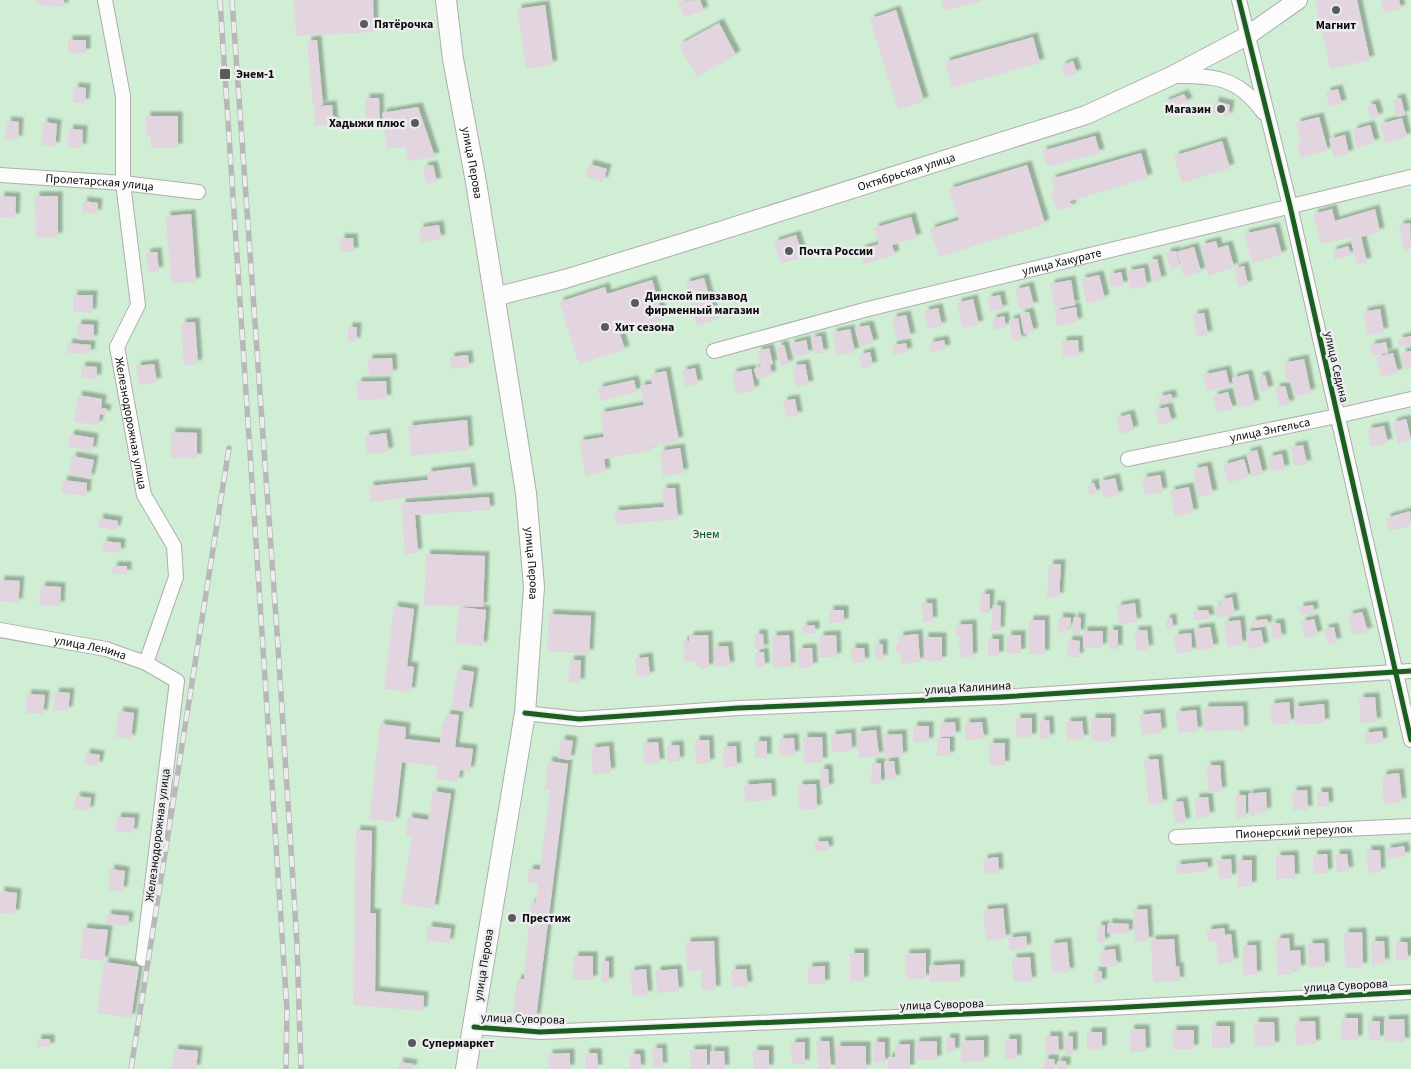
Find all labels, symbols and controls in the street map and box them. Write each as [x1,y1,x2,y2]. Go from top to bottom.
marker: Магнит [1330,4,1342,16]
place label: Пятёрочка [374,16,433,33]
place label: Магнит [1316,17,1356,34]
marker: Пятёрочка [358,18,370,30]
place label: Энем-1 [236,66,274,83]
marker: Энем-1 [218,67,232,81]
place label: Магазин [1165,101,1211,118]
marker: Магазин [1215,103,1227,115]
place label: Хадыжи плюс [329,115,405,132]
marker: Хадыжи плюс [409,117,421,129]
street label: улица Перова [457,125,487,200]
street label: Октябрьская улица [855,148,957,195]
street label: Пролетарская улица [45,169,155,195]
place label: Почта России [799,243,873,260]
street label: улица Хакурате [1020,244,1103,280]
marker: Почта России [783,245,795,257]
place label: Динской пивзавод фирменный магазин [645,288,760,319]
marker: Динской пивзавод фирменный магазин [629,297,641,309]
place label: Хит сезона [615,319,674,336]
marker: Хит сезона [599,321,611,333]
street label: улица Седина [1320,330,1352,404]
street label: Железнодорожная улица [110,356,151,491]
street label: улица Энгельса [1228,413,1312,446]
street label: улица Перова [520,526,543,600]
park label: Энем [692,526,720,543]
street label: улица Ленина [53,631,129,664]
street label: улица Калинина [924,677,1012,699]
street label: Железнодорожная улица [141,767,175,903]
street label: Пионерский переулок [1235,820,1353,843]
place label: Престиж [522,910,571,927]
marker: Престиж [506,912,518,924]
street label: улица Перова [470,928,498,1002]
street label: улица Суворова [1304,975,1388,997]
street label: улица Суворова [900,995,984,1015]
street label: улица Суворова [481,1009,565,1029]
place label: Супермаркет [422,1035,494,1052]
marker: Супермаркет [406,1037,418,1049]

